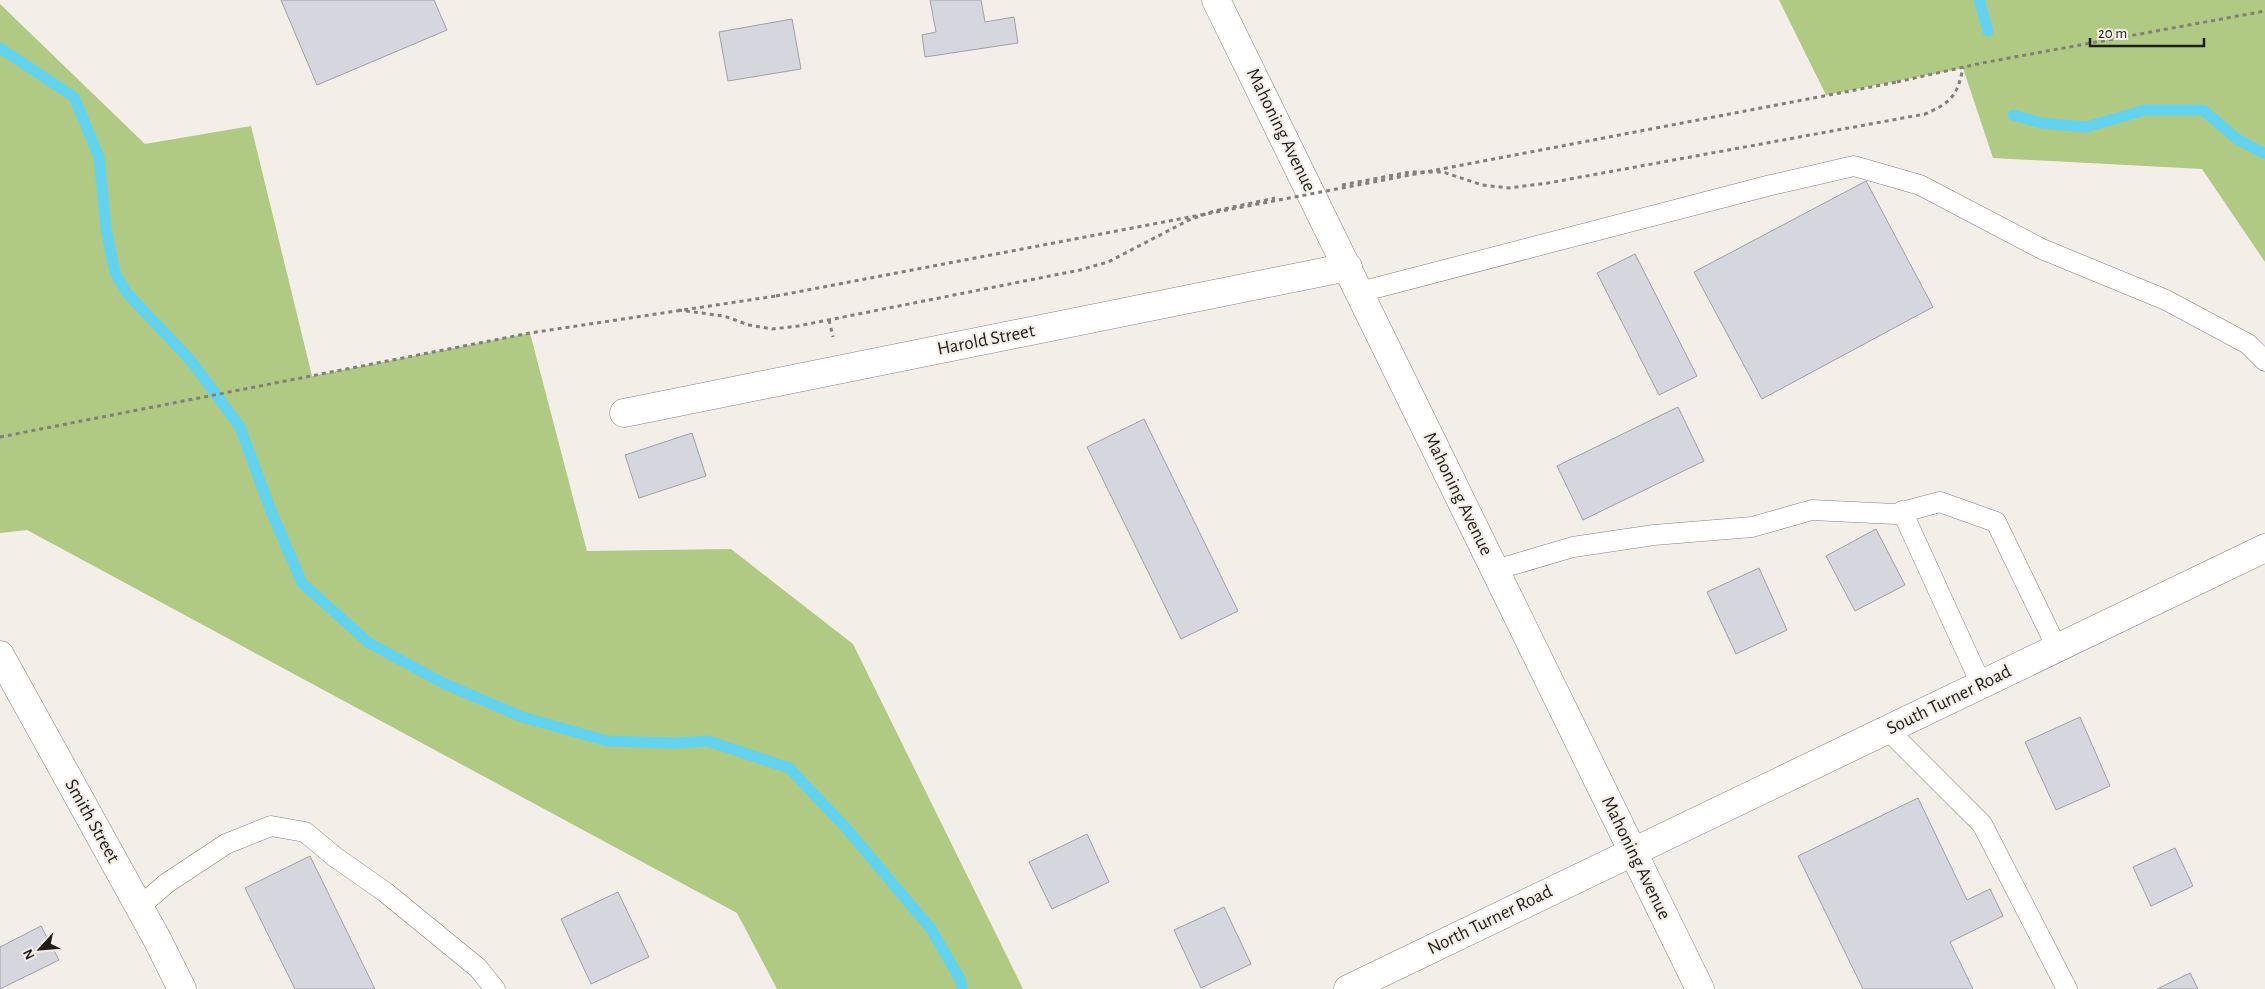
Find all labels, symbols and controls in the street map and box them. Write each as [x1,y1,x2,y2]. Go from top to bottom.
scale bar [2090,15,2204,47]
text: 20 m [2098,26,2127,41]
street label: Mahoning Avenue [1243,65,1319,195]
street label: Harold Street [936,321,1036,359]
street label: Mahoning Avenue [1420,429,1496,559]
street label: South Turner Road [1884,662,2014,738]
street label: Smith Street [61,776,123,866]
street label: Mahoning Avenue [1598,793,1674,923]
street label: North Turner Road [1425,882,1555,958]
north arrow [15,924,65,974]
text: N [21,947,38,962]

